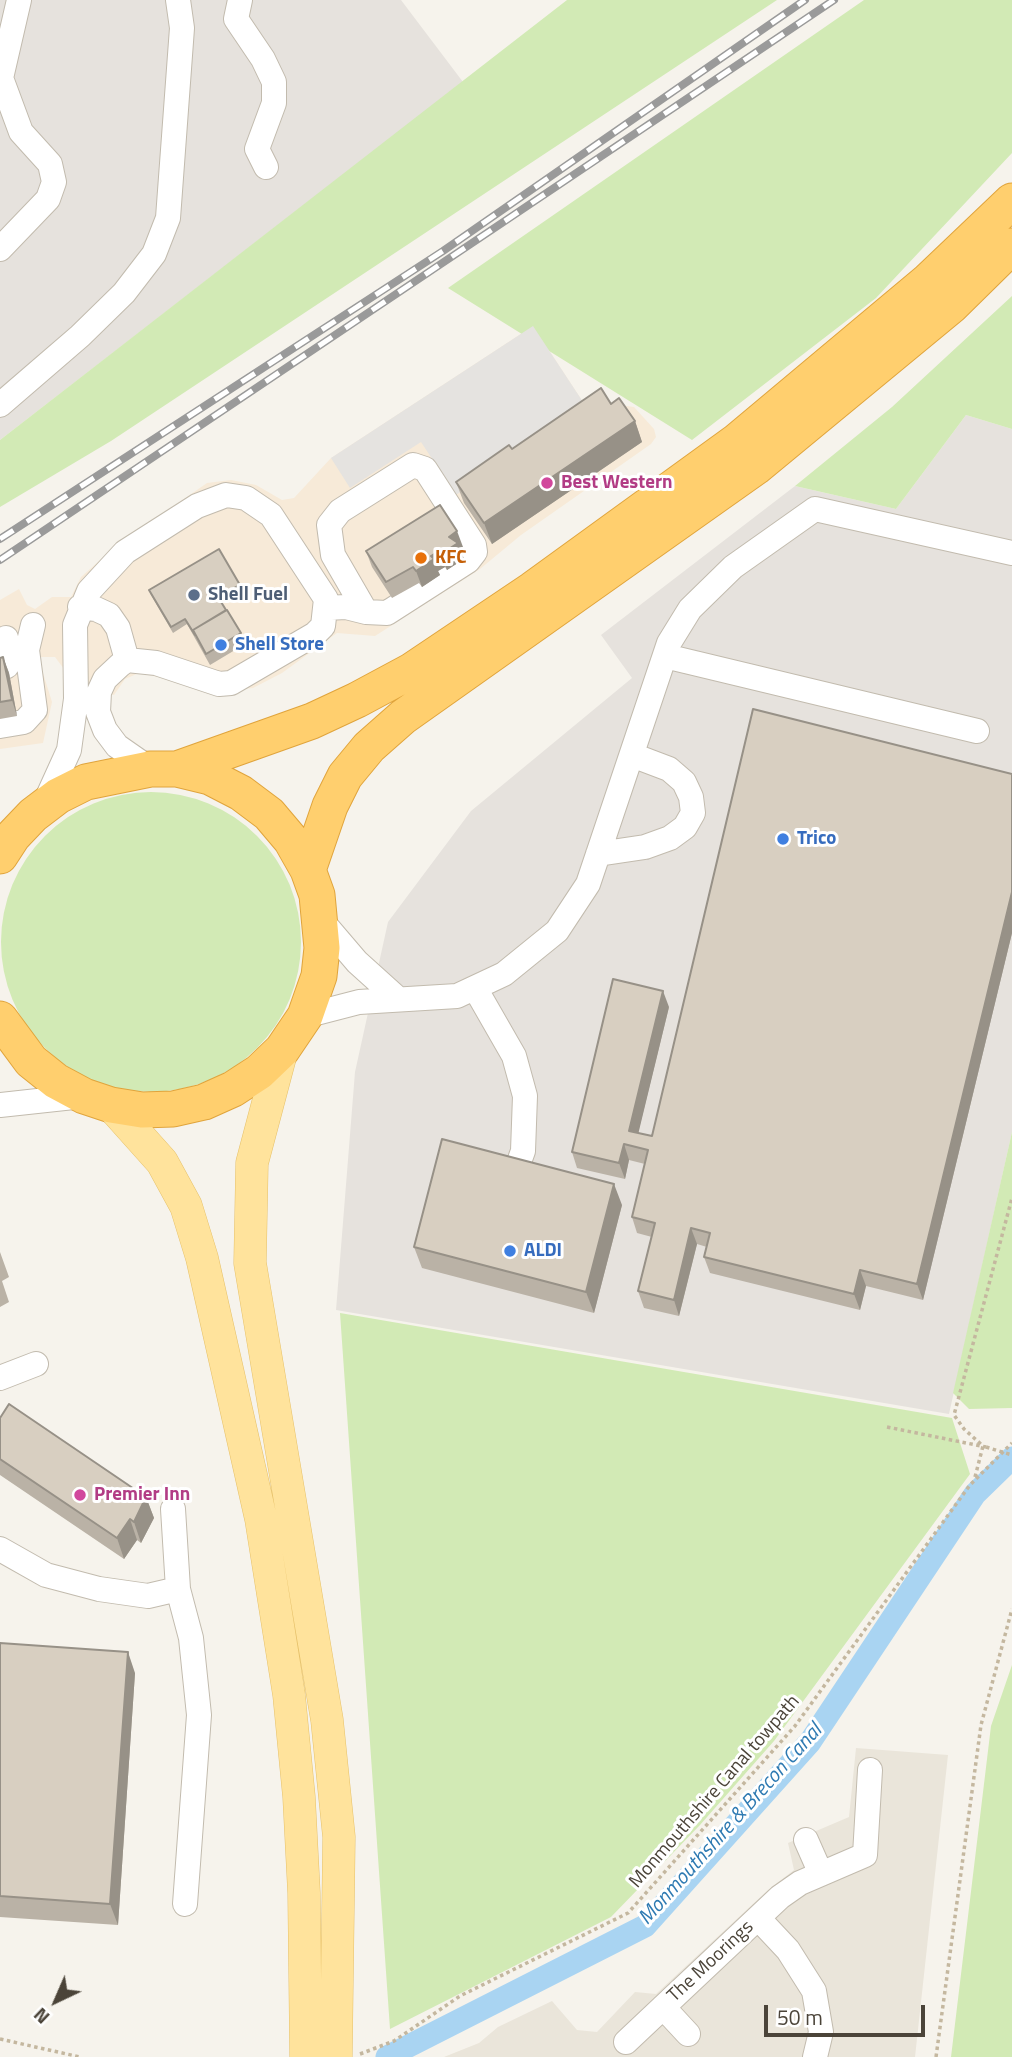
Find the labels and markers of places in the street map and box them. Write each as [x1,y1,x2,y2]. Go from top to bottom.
place label: Best Western [561,472,672,494]
marker: Best Western [539,475,555,491]
place label: KFC [435,547,467,569]
marker: KFC [413,550,429,566]
place label: Shell Fuel [208,584,288,606]
marker: Shell Fuel [186,587,202,603]
place label: Shell Store [235,634,324,656]
marker: Shell Store [213,637,229,653]
place label: Trico [797,828,836,850]
marker: Trico [775,831,791,847]
place label: ALDI [524,1240,562,1262]
marker: ALDI [502,1243,518,1259]
place label: Premier Inn [94,1484,190,1506]
marker: Premier Inn [72,1487,88,1503]

